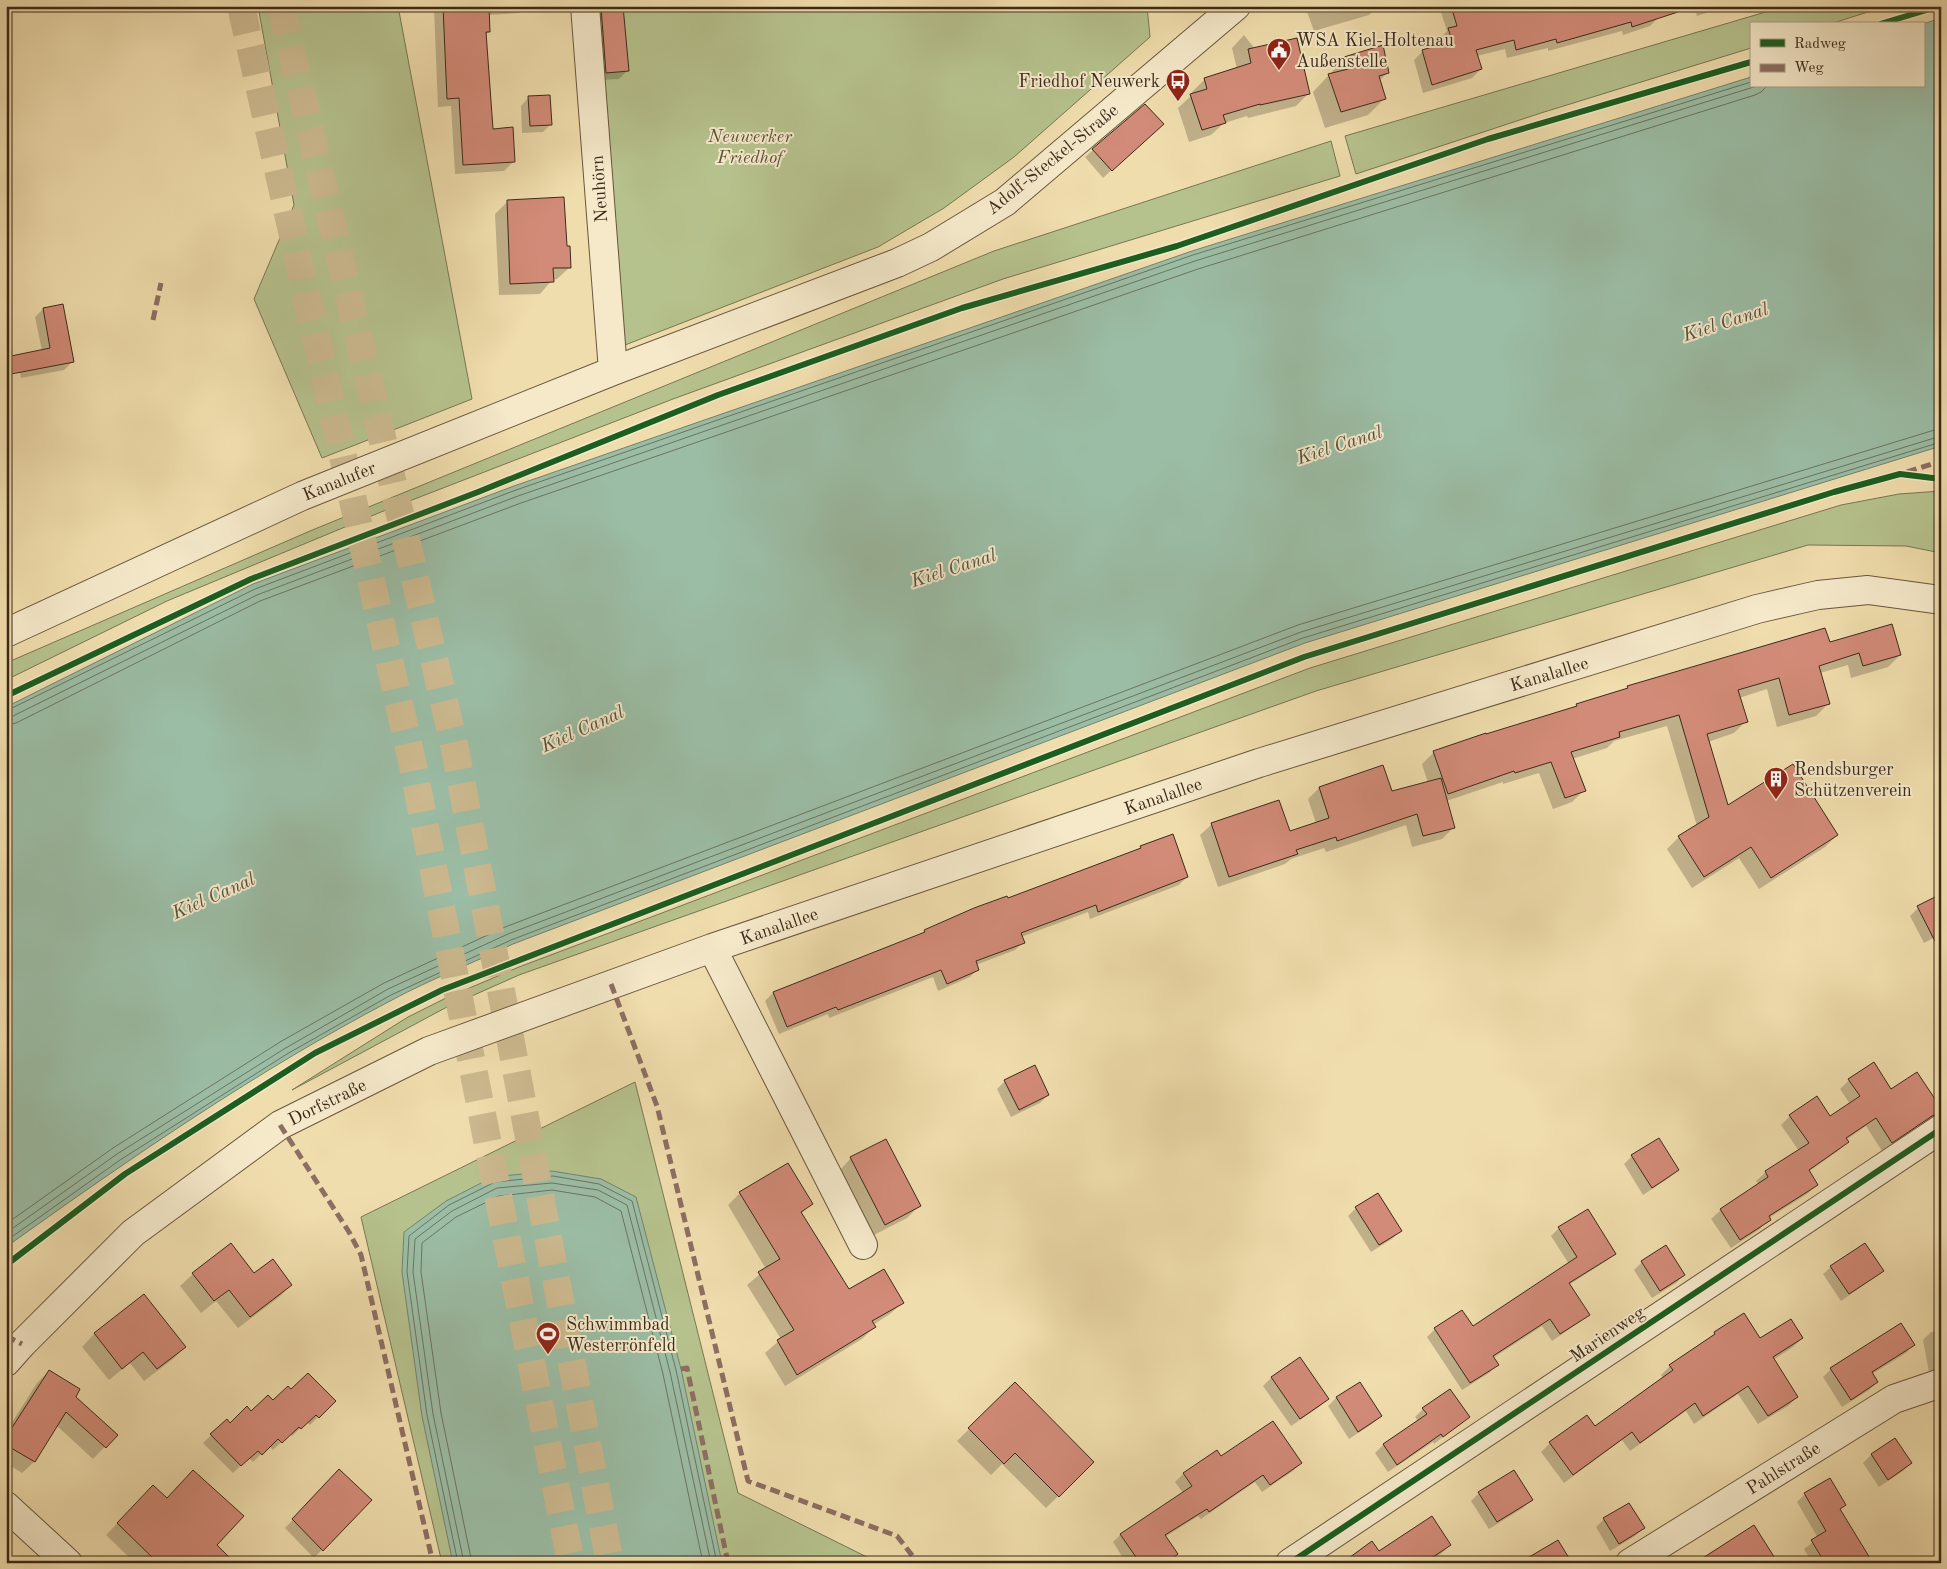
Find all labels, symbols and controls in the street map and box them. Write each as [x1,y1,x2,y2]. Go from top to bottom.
legend [1750,22,1924,88]
place label: WSA Kiel-Holtenau Außenstelle [1296,32,1454,71]
public building icon: WSA Kiel-Holtenau Außenstelle [1266,37,1292,71]
text: Radweg [1794,37,1846,52]
text: Weg [1794,61,1824,76]
bus stop icon: Friedhof Neuwerk [1165,68,1191,102]
place label: Friedhof Neuwerk [1018,73,1160,91]
street label: Adolf-Steckel-Straße [983,101,1122,218]
park label: Neuwerker Friedhof [707,128,793,167]
street label: Neuhörn [589,154,611,223]
water label: Kiel Canal [1680,300,1771,346]
water label: Kiel Canal [1294,423,1385,469]
street label: Kanalufer [300,459,379,505]
water label: Kiel Canal [908,546,999,592]
street label: Kanalallee [1508,654,1591,695]
water label: Kiel Canal [538,703,628,757]
place label: Rendsburger Schützenverein [1794,761,1912,800]
building icon: Rendsburger Schützenverein [1763,766,1789,800]
street label: Kanalallee [1122,775,1205,819]
water label: Kiel Canal [169,870,259,924]
street label: Kanalallee [738,905,821,949]
street label: Dorfstraße [286,1076,369,1129]
street label: Marienweg [1567,1303,1648,1366]
place label: Schwimmbad Westerrönfeld [566,1316,676,1355]
sports icon: Schwimmbad Westerrönfeld [535,1321,561,1355]
street label: Pahlstraße [1744,1439,1824,1499]

